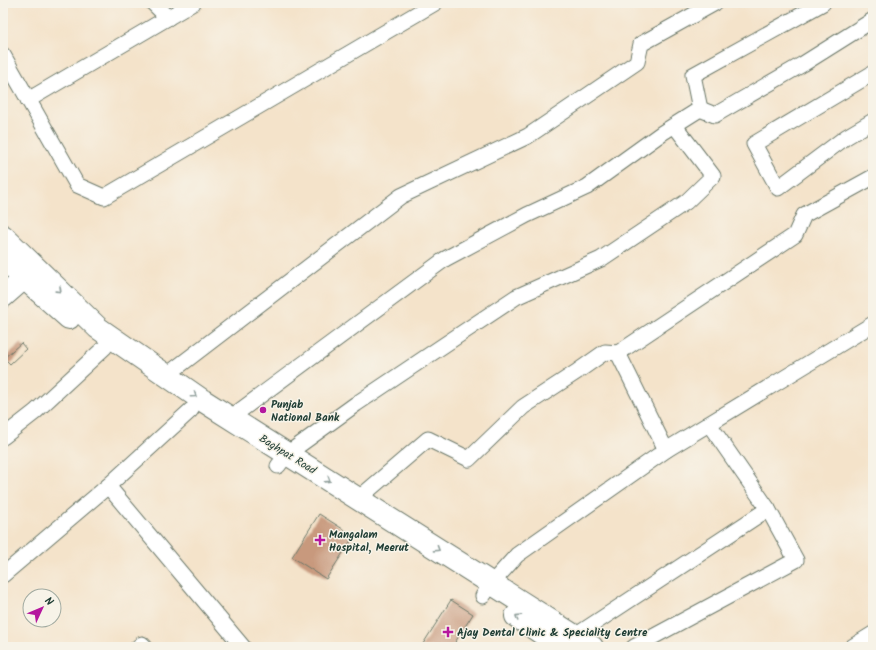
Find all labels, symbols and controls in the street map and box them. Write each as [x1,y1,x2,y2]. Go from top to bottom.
one-way arrow [54,285,62,293]
one-way arrow [190,390,197,397]
place label: Punjab National Bank [271,396,340,427]
marker: Punjab National Bank [258,405,268,415]
street label: Baghpat Road [255,430,320,480]
one-way arrow [324,475,331,482]
place label: Mangalam Hospital, Meerut [329,526,410,557]
marker: Mangalam Hospital, Meerut [314,534,326,546]
one-way arrow [433,544,440,551]
north arrow [22,588,62,628]
text: N [40,593,57,611]
one-way arrow [515,615,522,622]
place label: Ajay Dental Clinic & Speciality Centre [457,624,648,642]
marker: Ajay Dental Clinic & Speciality Centre [442,626,454,638]

